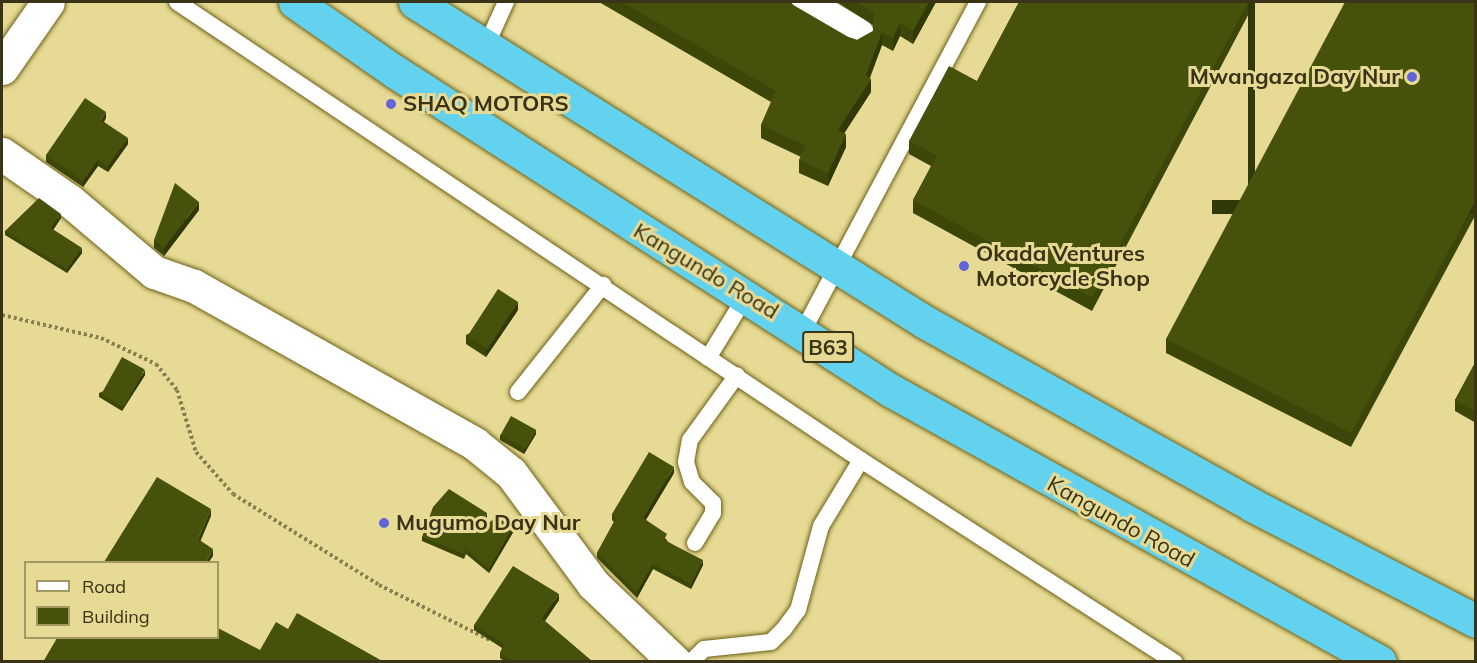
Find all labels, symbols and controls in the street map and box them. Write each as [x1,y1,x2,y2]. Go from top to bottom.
place label: Mwangaza Day Nur [1190,64,1400,90]
marker: Mwangaza Day Nur [1405,70,1419,84]
place label: SHAQ MOTORS [403,91,569,117]
marker: SHAQ MOTORS [384,97,398,111]
street label: Kangundo Road [629,217,783,325]
place label: Okada Ventures Motorcycle Shop [976,240,1150,292]
marker: Okada Ventures Motorcycle Shop [957,259,971,273]
road number: B63 [801,329,855,365]
street label: Kangundo Road [1043,471,1199,573]
place label: Mugumo Day Nur [396,510,581,536]
marker: Mugumo Day Nur [377,516,391,530]
legend [24,561,219,639]
text: Road [82,575,126,598]
text: Building [82,605,150,628]

